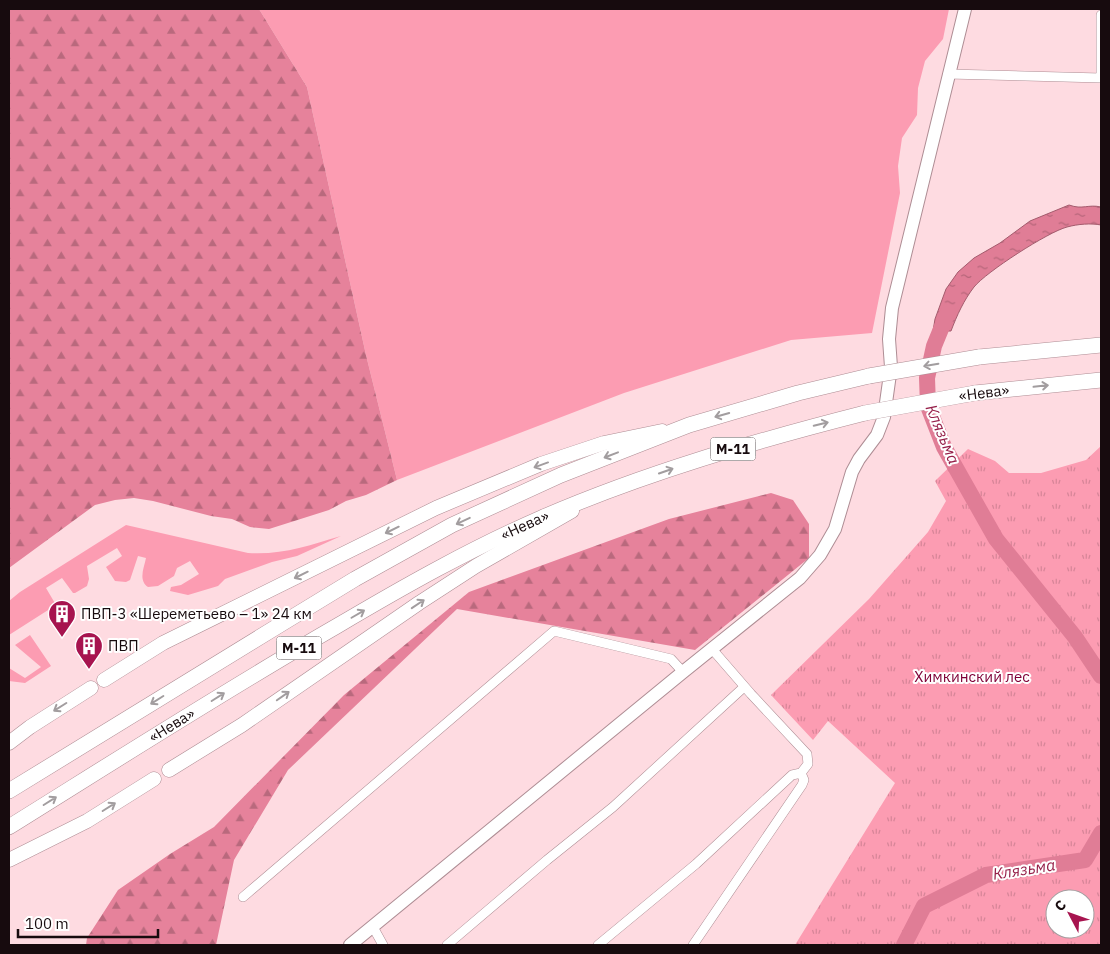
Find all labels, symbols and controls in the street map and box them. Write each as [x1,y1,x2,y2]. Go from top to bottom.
one-way arrow [923,361,939,371]
street label: «Нева» [958,380,1010,405]
one-way arrow [1033,381,1049,391]
water label: Клязьма [921,401,965,467]
one-way arrow [714,411,730,421]
one-way arrow [813,419,829,428]
road number: М-11 [710,438,756,460]
one-way arrow [604,451,620,460]
one-way arrow [534,460,549,470]
one-way arrow [657,466,673,475]
street label: «Нева» [498,506,552,544]
one-way arrow [456,516,471,526]
one-way arrow [385,525,400,535]
one-way arrow [294,571,309,580]
building icon: ПВП-3 «Шереметьево – 1» 24 км [47,599,77,638]
one-way arrow [410,599,424,609]
place label: ПВП-3 «Шереметьево – 1» 24 км [81,604,312,623]
one-way arrow [350,608,364,618]
building icon: ПВП [74,631,104,670]
place label: ПВП [108,636,139,655]
road number: М-11 [276,636,322,660]
park label: Химкинский лес [914,667,1030,686]
one-way arrow [276,691,290,701]
one-way arrow [211,692,225,702]
one-way arrow [150,695,164,705]
one-way arrow [54,703,68,713]
street label: «Нева» [145,703,198,746]
one-way arrow [43,796,57,806]
one-way arrow [102,802,116,812]
water label: Клязьма [991,854,1057,884]
north arrow [1045,889,1095,939]
text: С [1050,896,1070,915]
scale bar [18,906,158,938]
text: 100 m [25,914,69,933]

